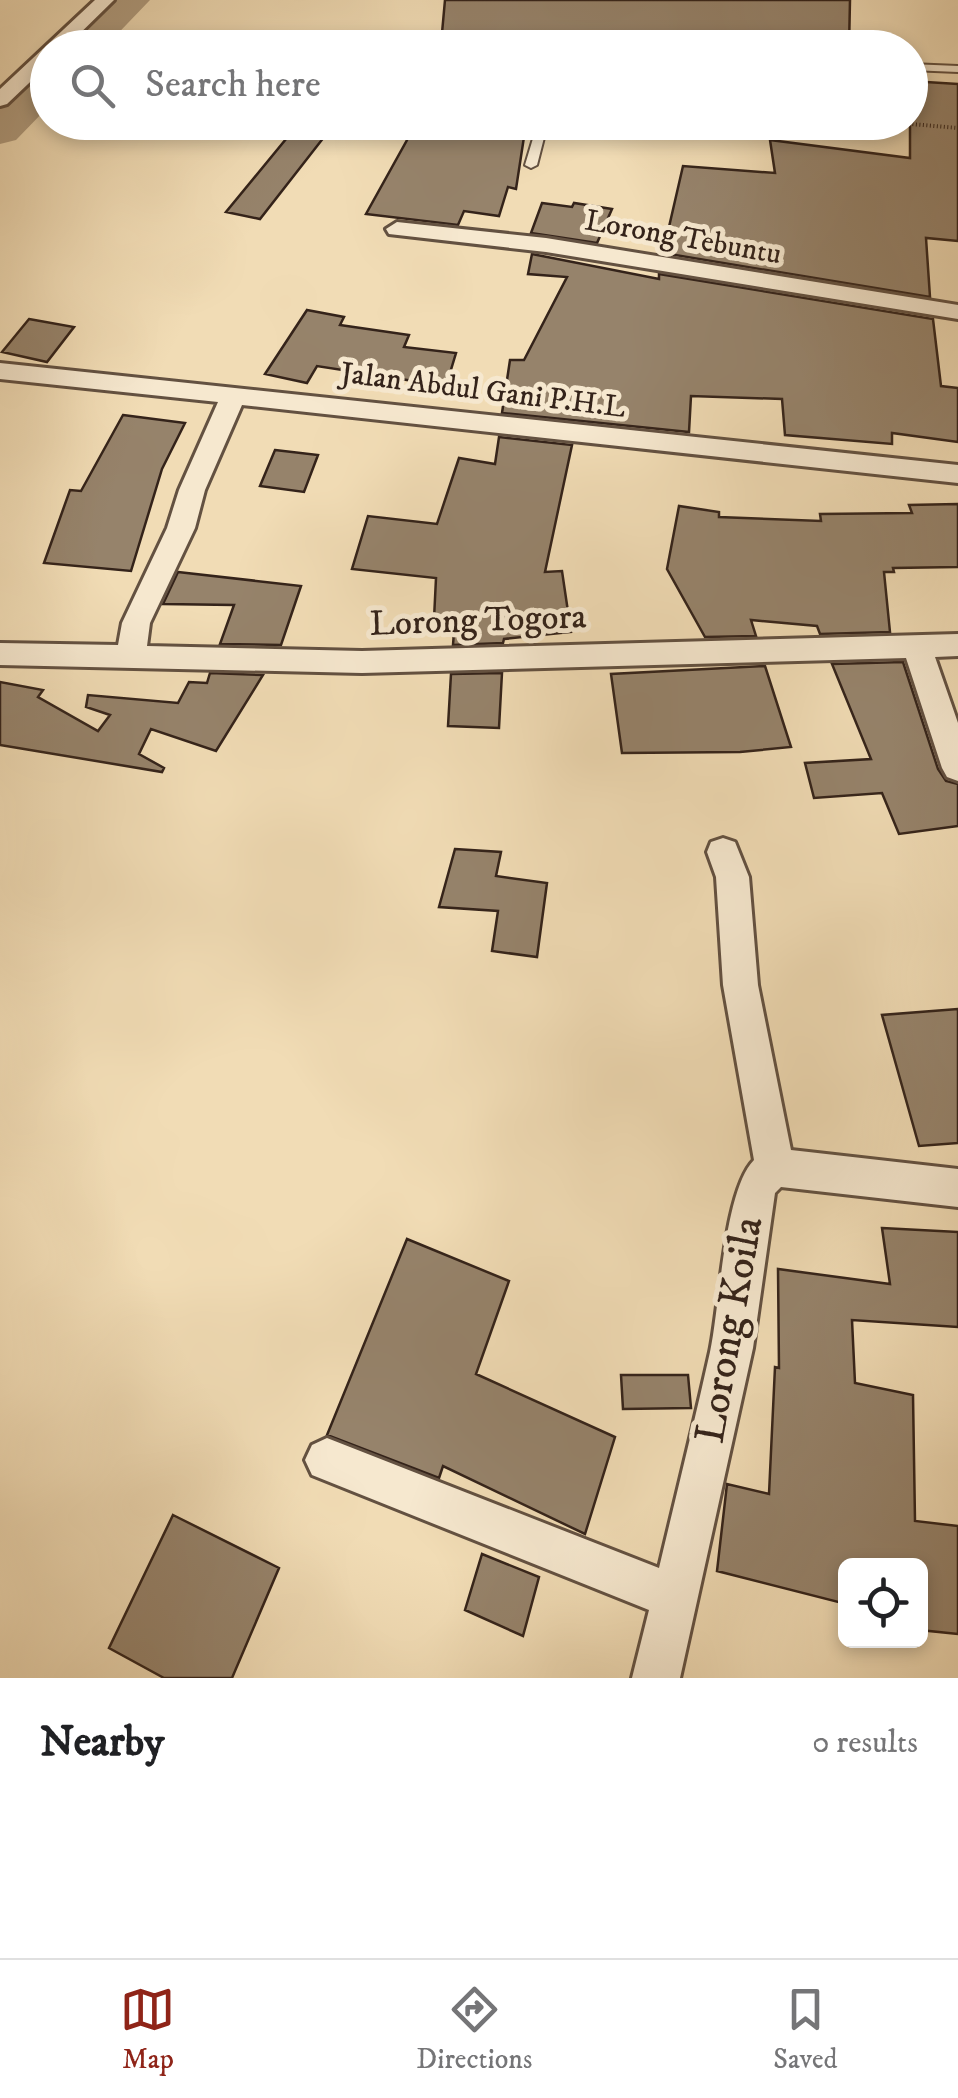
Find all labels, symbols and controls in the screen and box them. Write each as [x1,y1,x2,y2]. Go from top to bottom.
search box [30,30,928,140]
icon: search [65,58,120,113]
text: Search here [145,61,321,109]
street label: Lorong Tebuntu [582,203,784,273]
street label: Jalan Abdul Gani P.H.L [336,355,628,427]
street label: Lorong Togora [369,595,587,647]
street label: Lorong Koila [685,1213,775,1447]
map controls [838,1558,928,1648]
button: locate [838,1558,928,1648]
text: Nearby [40,1717,164,1769]
text: 0 results [812,1723,918,1763]
tab: Map [120,1982,175,2077]
tab: Directions [416,1982,532,2077]
tab: Saved [773,1982,838,2077]

